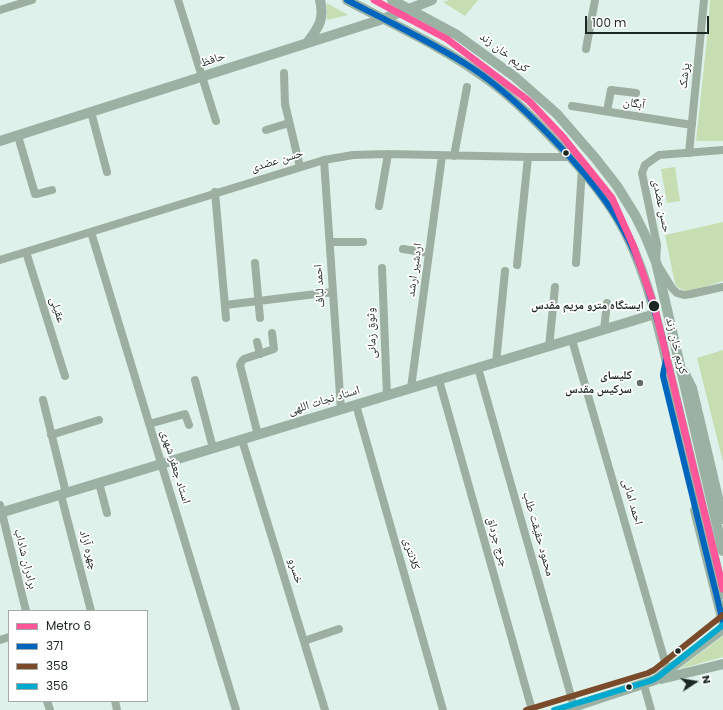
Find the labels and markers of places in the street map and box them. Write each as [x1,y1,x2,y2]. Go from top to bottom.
unlabelled marker [561,148,571,158]
place label: ایستگاه مترو مریم مقدس [531,299,644,313]
marker: ایستگاه مترو مریم مقدس [647,299,661,313]
place label: کلیسای سرکیس مقدس [565,369,632,397]
marker: کلیسای سرکیس مقدس [635,378,645,388]
unlabelled marker [673,646,683,656]
unlabelled marker [624,682,634,692]

